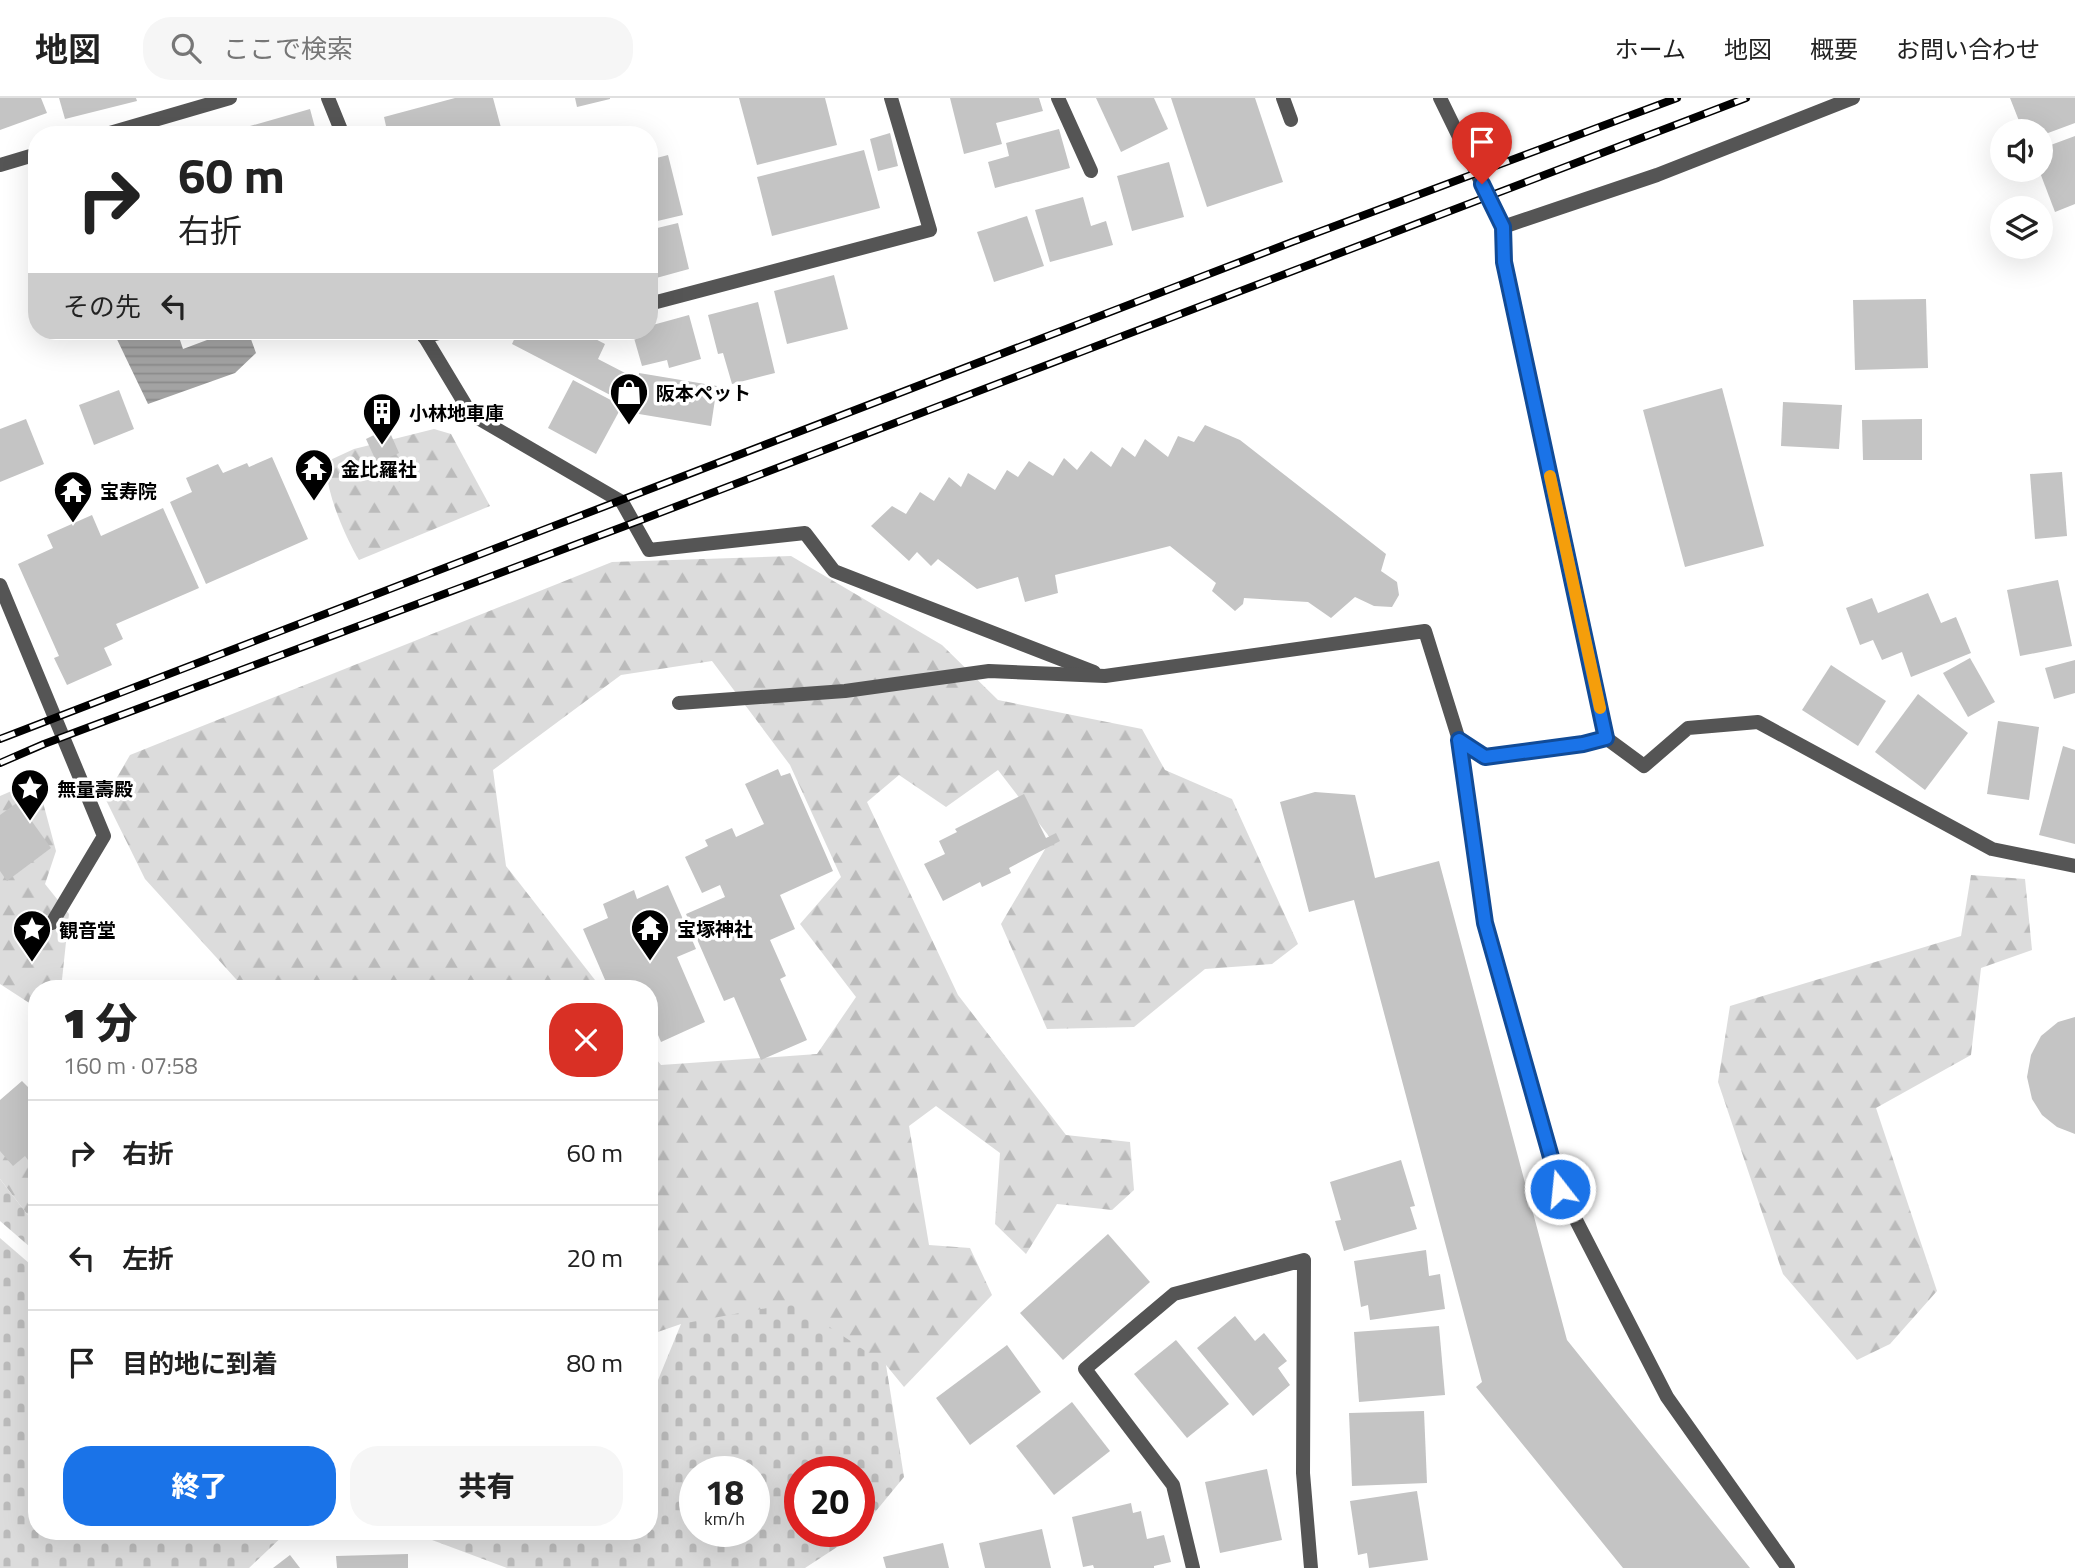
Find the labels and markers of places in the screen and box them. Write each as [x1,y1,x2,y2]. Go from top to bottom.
pin [1452,112,1512,184]
shop icon: 阪本ペット [608,371,650,426]
place label: 阪本ペット [656,378,751,407]
building icon: 小林地車庫 [361,391,403,446]
place label: 小林地車庫 [409,398,504,427]
temple icon: 金比羅社 [293,447,335,502]
place label: 金比羅社 [341,454,417,483]
temple icon: 宝寿院 [52,469,94,524]
place label: 宝寿院 [100,476,157,505]
place icon: 無量壽殿 [9,767,51,822]
place label: 無量壽殿 [57,774,133,803]
temple icon: 宝塚神社 [629,907,671,962]
place icon: 観音堂 [11,908,53,963]
place label: 宝塚神社 [677,914,753,943]
place label: 観音堂 [59,915,116,944]

